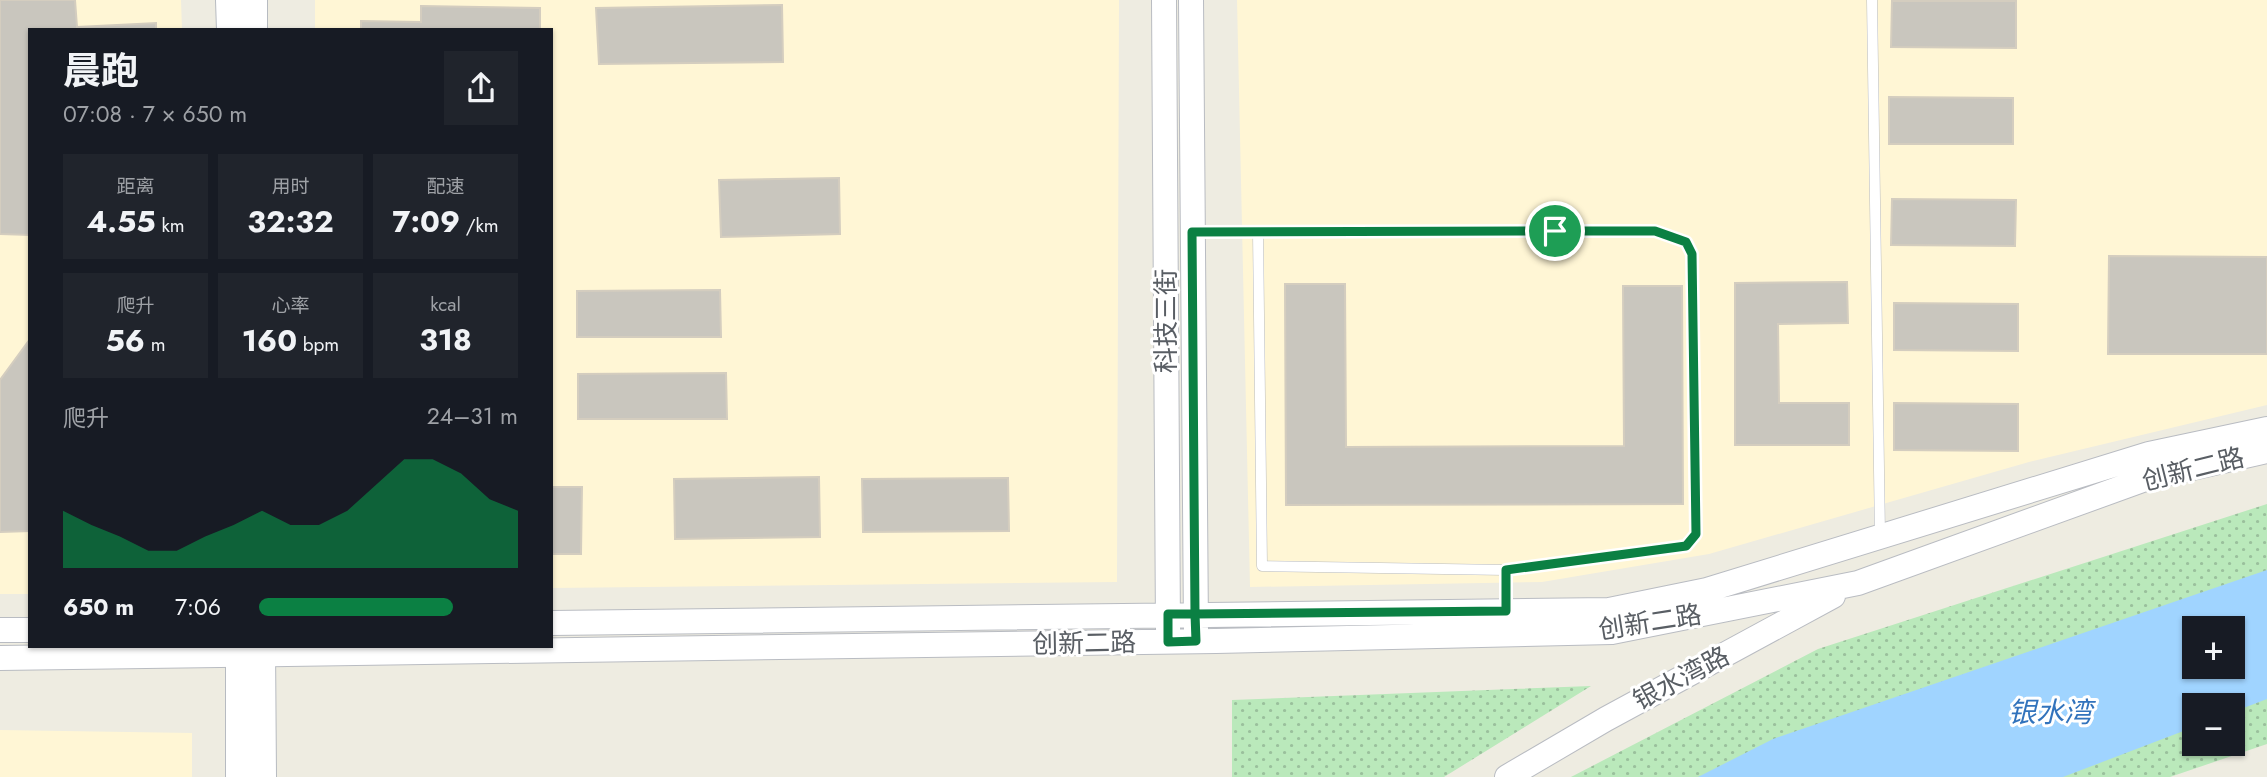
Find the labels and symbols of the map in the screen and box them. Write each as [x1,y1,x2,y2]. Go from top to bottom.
pin [1525,201,1585,261]
street label: 科技三街 [1147,269,1185,373]
street label: 创新二路 [2138,438,2248,500]
street label: 创新二路 [1596,595,1704,649]
street label: 创新二路 [1032,623,1136,663]
street label: 银水湾路 [1626,637,1736,719]
water label: 银水湾 [2008,692,2096,733]

